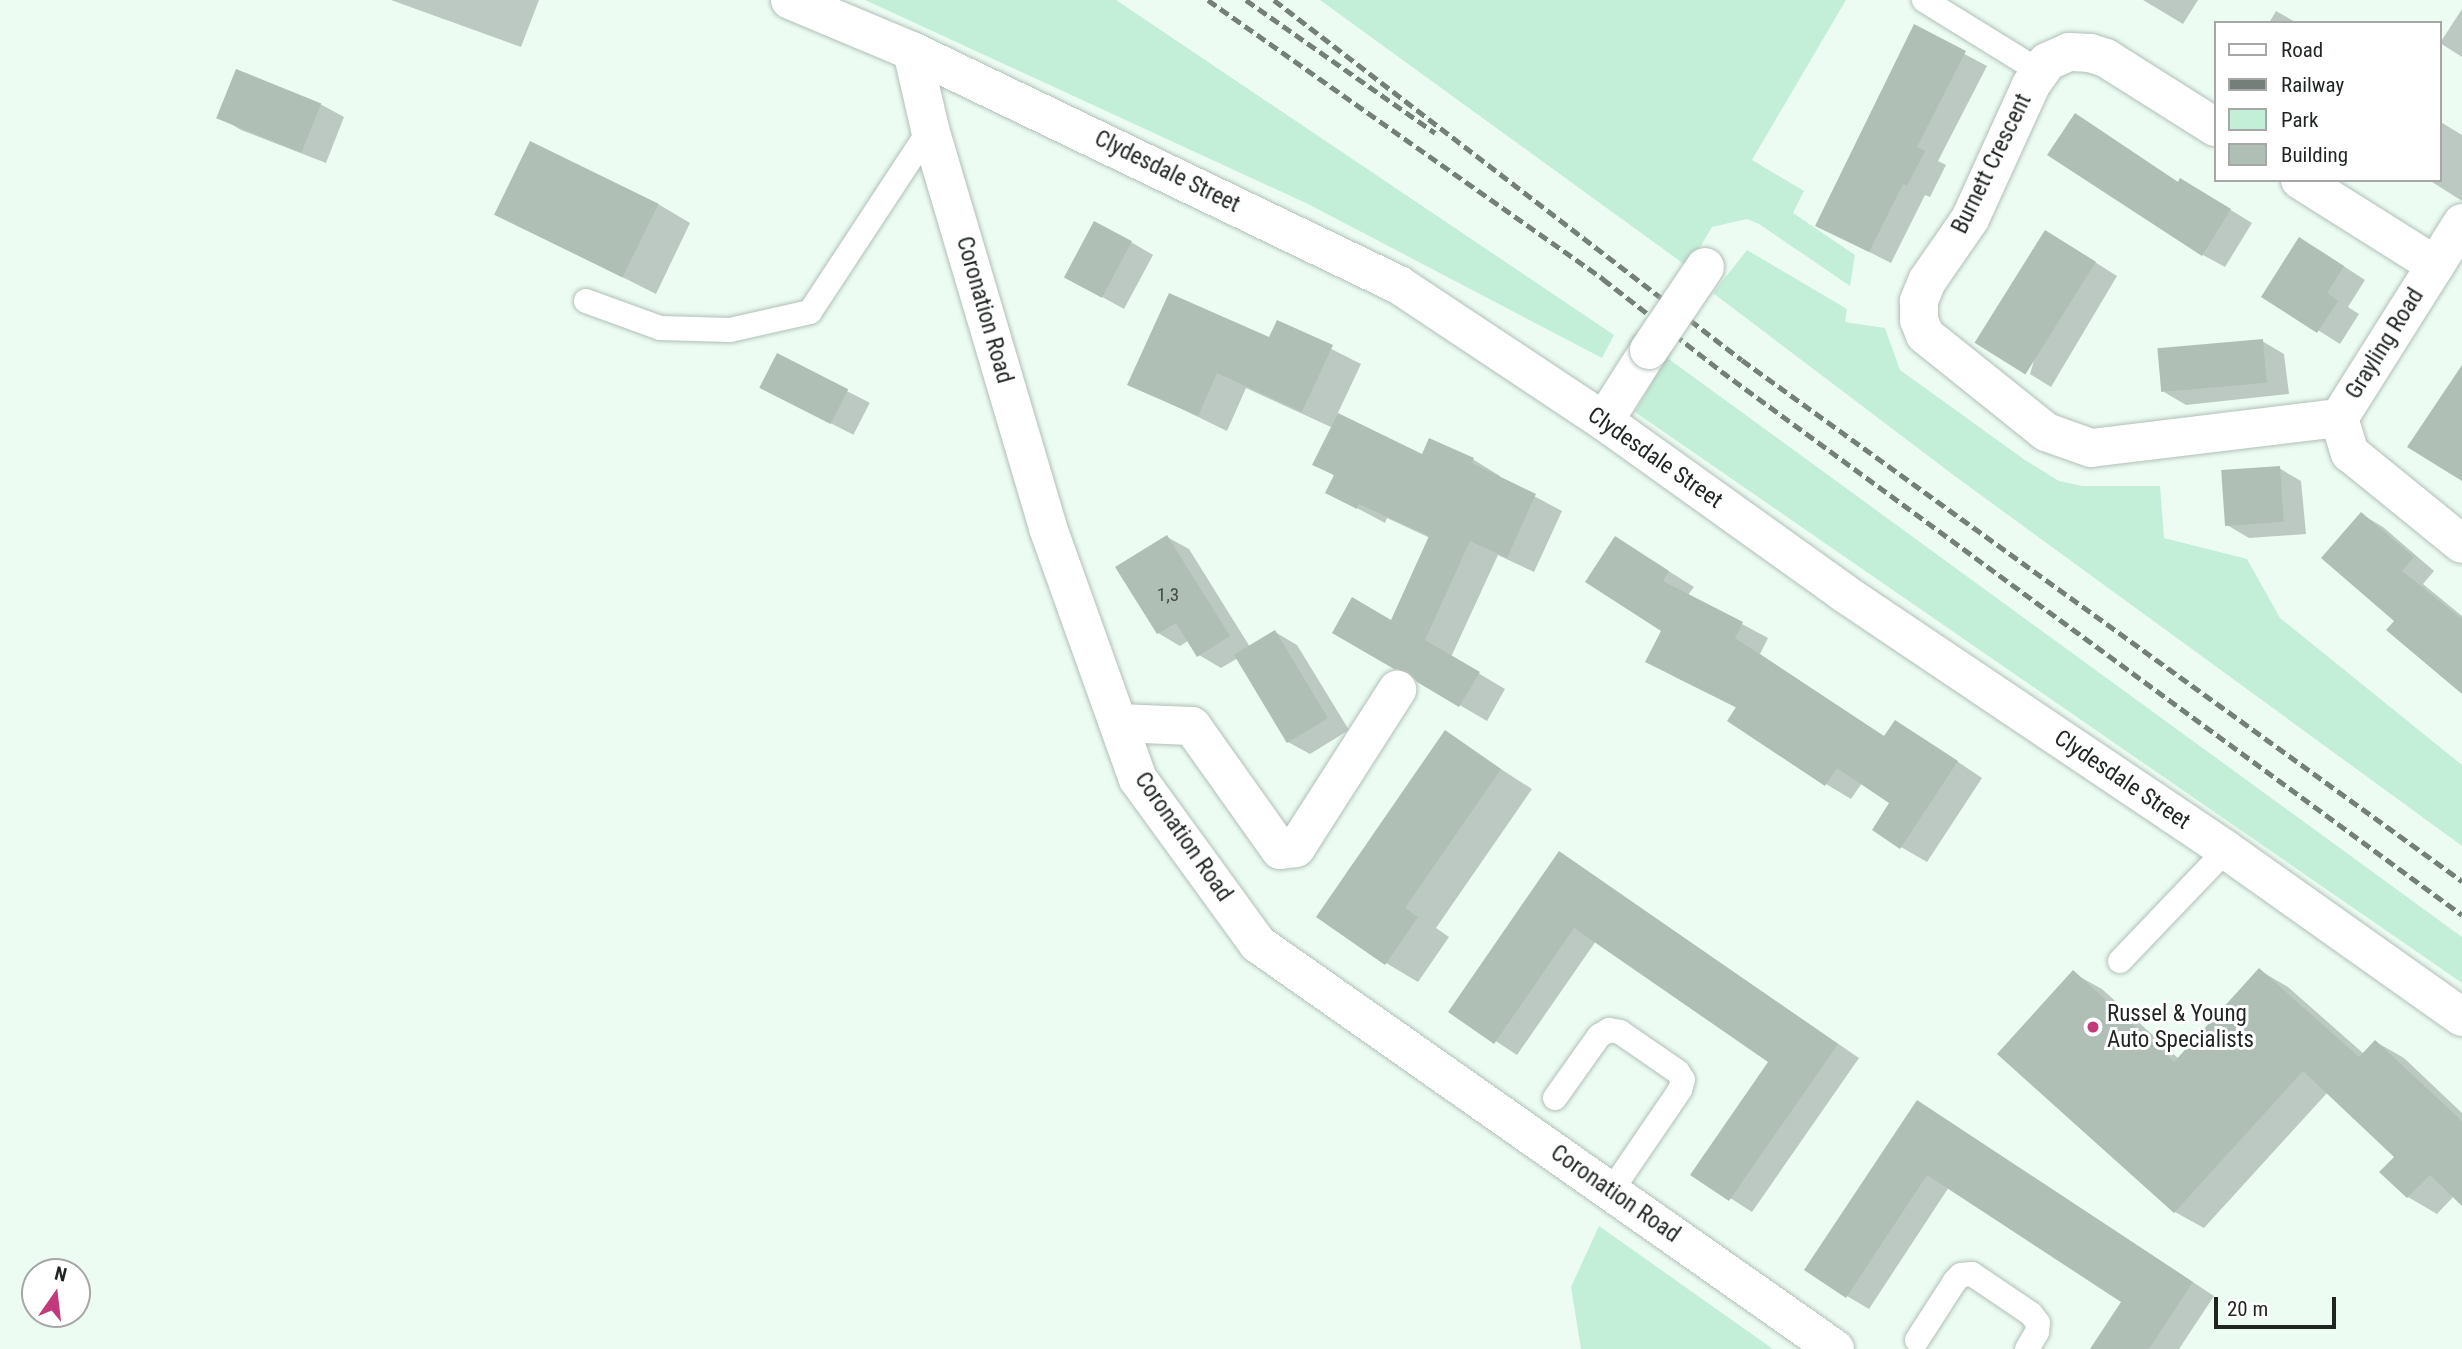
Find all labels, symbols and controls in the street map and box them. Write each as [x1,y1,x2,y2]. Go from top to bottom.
legend [2214,21,2441,182]
text: Road [2281,38,2323,62]
text: Railway [2281,73,2344,97]
street label: Burnett Crescent [1946,90,2038,238]
text: Park [2281,108,2318,132]
street label: Clydesdale Street [1090,125,1244,219]
text: Building [2281,143,2348,167]
street label: Coronation Road [950,233,1018,387]
street label: Grayling Road [2340,284,2430,404]
street label: Clydesdale Street [1582,401,1728,515]
house number: 1,3 [1157,584,1179,606]
street label: Clydesdale Street [2049,724,2195,836]
street label: Coronation Road [1128,767,1238,907]
place label: Russel & Young Auto Specialists [2107,1000,2254,1054]
marker: Russel & Young Auto Specialists [2085,1019,2101,1035]
street label: Coronation Road [1545,1139,1685,1249]
north arrow [21,1258,91,1328]
text: N [52,1262,69,1287]
scale bar [2217,1282,2340,1326]
text: 20 m [2227,1297,2268,1321]

